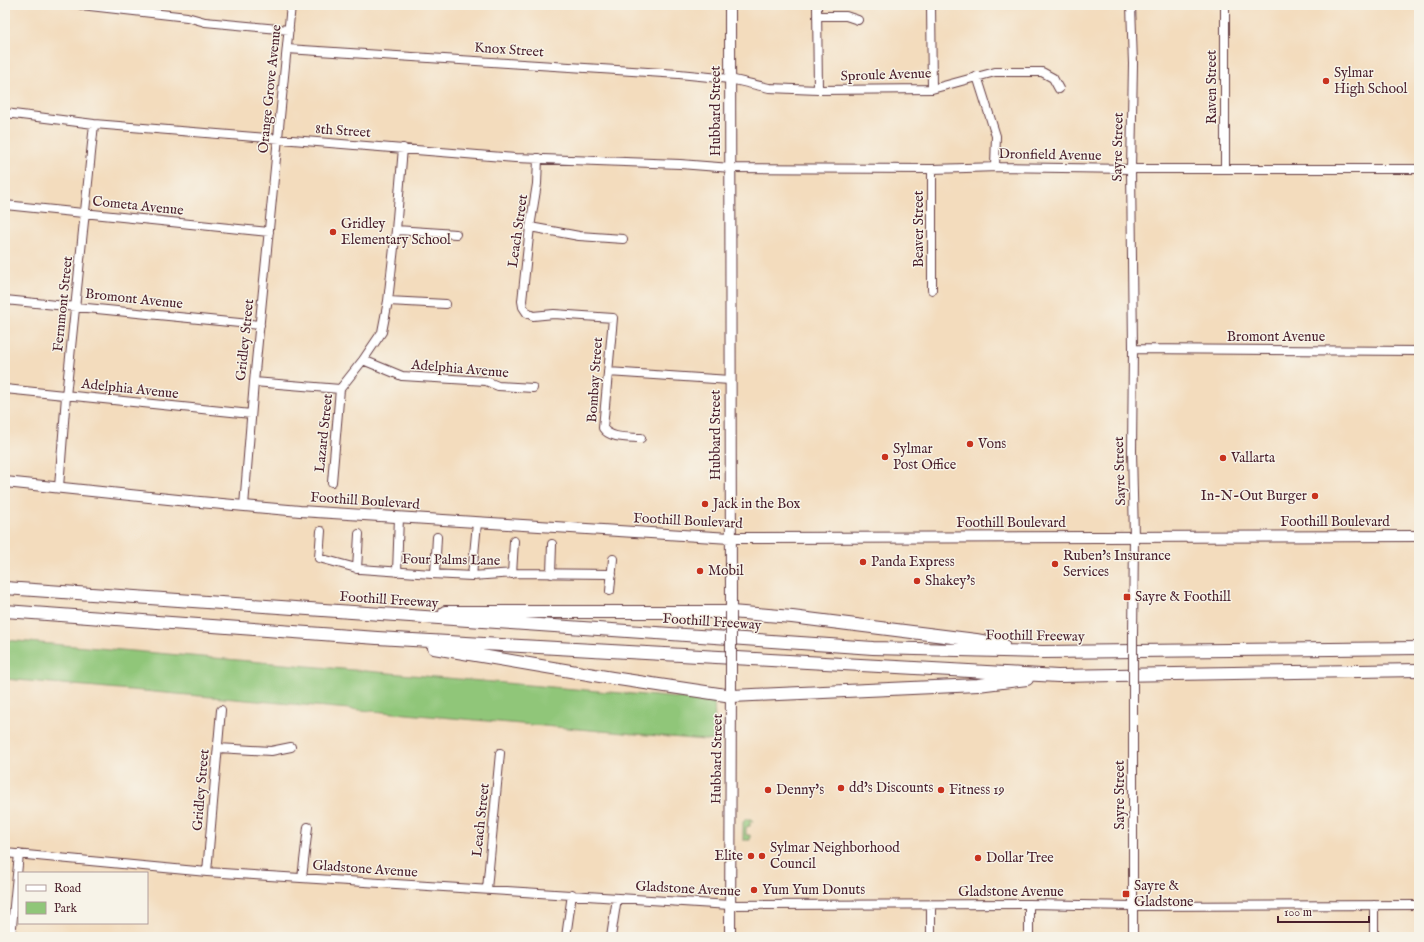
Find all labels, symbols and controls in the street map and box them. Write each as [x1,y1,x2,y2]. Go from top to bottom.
street label: Orange Grove Avenue [254,23,286,154]
street label: Knox Street [474,39,545,61]
street label: Raven Street [1203,50,1221,124]
street label: Sproule Avenue [840,64,932,86]
place label: Sylmar High School [1334,64,1407,98]
street label: Hubbard Street [707,66,725,156]
marker: Sylmar High School [1321,76,1331,86]
street label: Sayre Street [1108,112,1128,182]
street label: 8th Street [315,120,372,142]
street label: Dronfield Avenue [998,145,1102,165]
street label: Beaver Street [910,190,928,268]
street label: Cometa Avenue [92,192,185,220]
street label: Leach Street [504,193,532,269]
place label: Gridley Elementary School [341,215,451,249]
marker: Gridley Elementary School [328,227,338,237]
street label: Fernmont Street [49,255,77,353]
street label: Bromont Avenue [84,285,184,313]
street label: Gridley Street [232,298,258,382]
street label: Bromont Avenue [1227,328,1326,346]
street label: Bombay Street [583,336,607,423]
street label: Adelphia Avenue [410,356,510,382]
street label: Adelphia Avenue [79,375,180,403]
street label: Hubbard Street [707,390,725,480]
street label: Lazard Street [311,393,337,473]
place label: Vons [977,435,1006,453]
street label: Sayre Street [1110,436,1130,506]
marker: Vons [965,439,975,449]
place label: Sylmar Post Office [893,440,957,474]
place label: Vallarta [1230,449,1276,467]
marker: Sylmar Post Office [880,452,890,462]
marker: Vallarta [1218,453,1228,463]
place label: In-N-Out Burger [1201,487,1307,505]
street label: Foothill Boulevard [310,488,421,514]
marker: In-N-Out Burger [1310,491,1320,501]
place label: Jack in the Box [711,495,801,513]
marker: Jack in the Box [700,499,710,509]
street label: Foothill Boulevard [633,509,744,533]
street label: Foothill Boulevard [1280,513,1390,531]
street label: Foothill Boulevard [956,514,1066,532]
place label: Ruben's Insurance Services [1063,547,1171,581]
street label: Four Palms Lane [402,550,501,570]
place label: Panda Express [871,553,955,571]
marker: Panda Express [858,557,868,567]
marker: Ruben's Insurance Services [1050,559,1060,569]
place label: Mobil [708,562,744,580]
marker: Mobil [695,566,705,576]
place label: Shakey's [925,572,975,590]
marker: Shakey's [912,576,922,586]
street label: Foothill Freeway [339,588,439,612]
place label: Sayre & Foothill [1135,588,1231,606]
marker: Sayre & Foothill [1122,592,1132,602]
street label: Foothill Freeway [662,610,762,634]
street label: Foothill Freeway [985,626,1085,646]
street label: Hubbard Street [707,713,727,804]
street label: Gridley Street [188,748,214,832]
street label: Sayre Street [1111,760,1129,830]
place label: dd's Discounts [849,779,934,797]
place label: Denny's [776,781,824,799]
place label: Fitness 19 [949,781,1005,799]
street label: Leach Street [468,782,494,858]
marker: dd's Discounts [836,783,846,793]
marker: Denny's [763,785,773,795]
marker: Fitness 19 [936,785,946,795]
place label: Sylmar Neighborhood Council [770,839,900,873]
place label: Elite [715,847,744,865]
place label: Dollar Tree [986,849,1054,867]
marker: Elite [746,851,756,861]
marker: Sylmar Neighborhood Council [757,851,767,861]
marker: Dollar Tree [973,853,983,863]
street label: Gladstone Avenue [312,856,419,882]
legend [18,872,148,924]
street label: Gladstone Avenue [635,877,742,901]
place label: Sayre & Gladstone [1134,877,1194,911]
text: Road [54,881,82,896]
place label: Yum Yum Donuts [762,881,865,899]
street label: Gladstone Avenue [958,883,1064,901]
marker: Yum Yum Donuts [749,885,759,895]
marker: Sayre & Gladstone [1121,889,1131,899]
scale bar [1278,898,1369,924]
text: Park [54,901,77,916]
text: 100 m [1284,905,1312,920]

